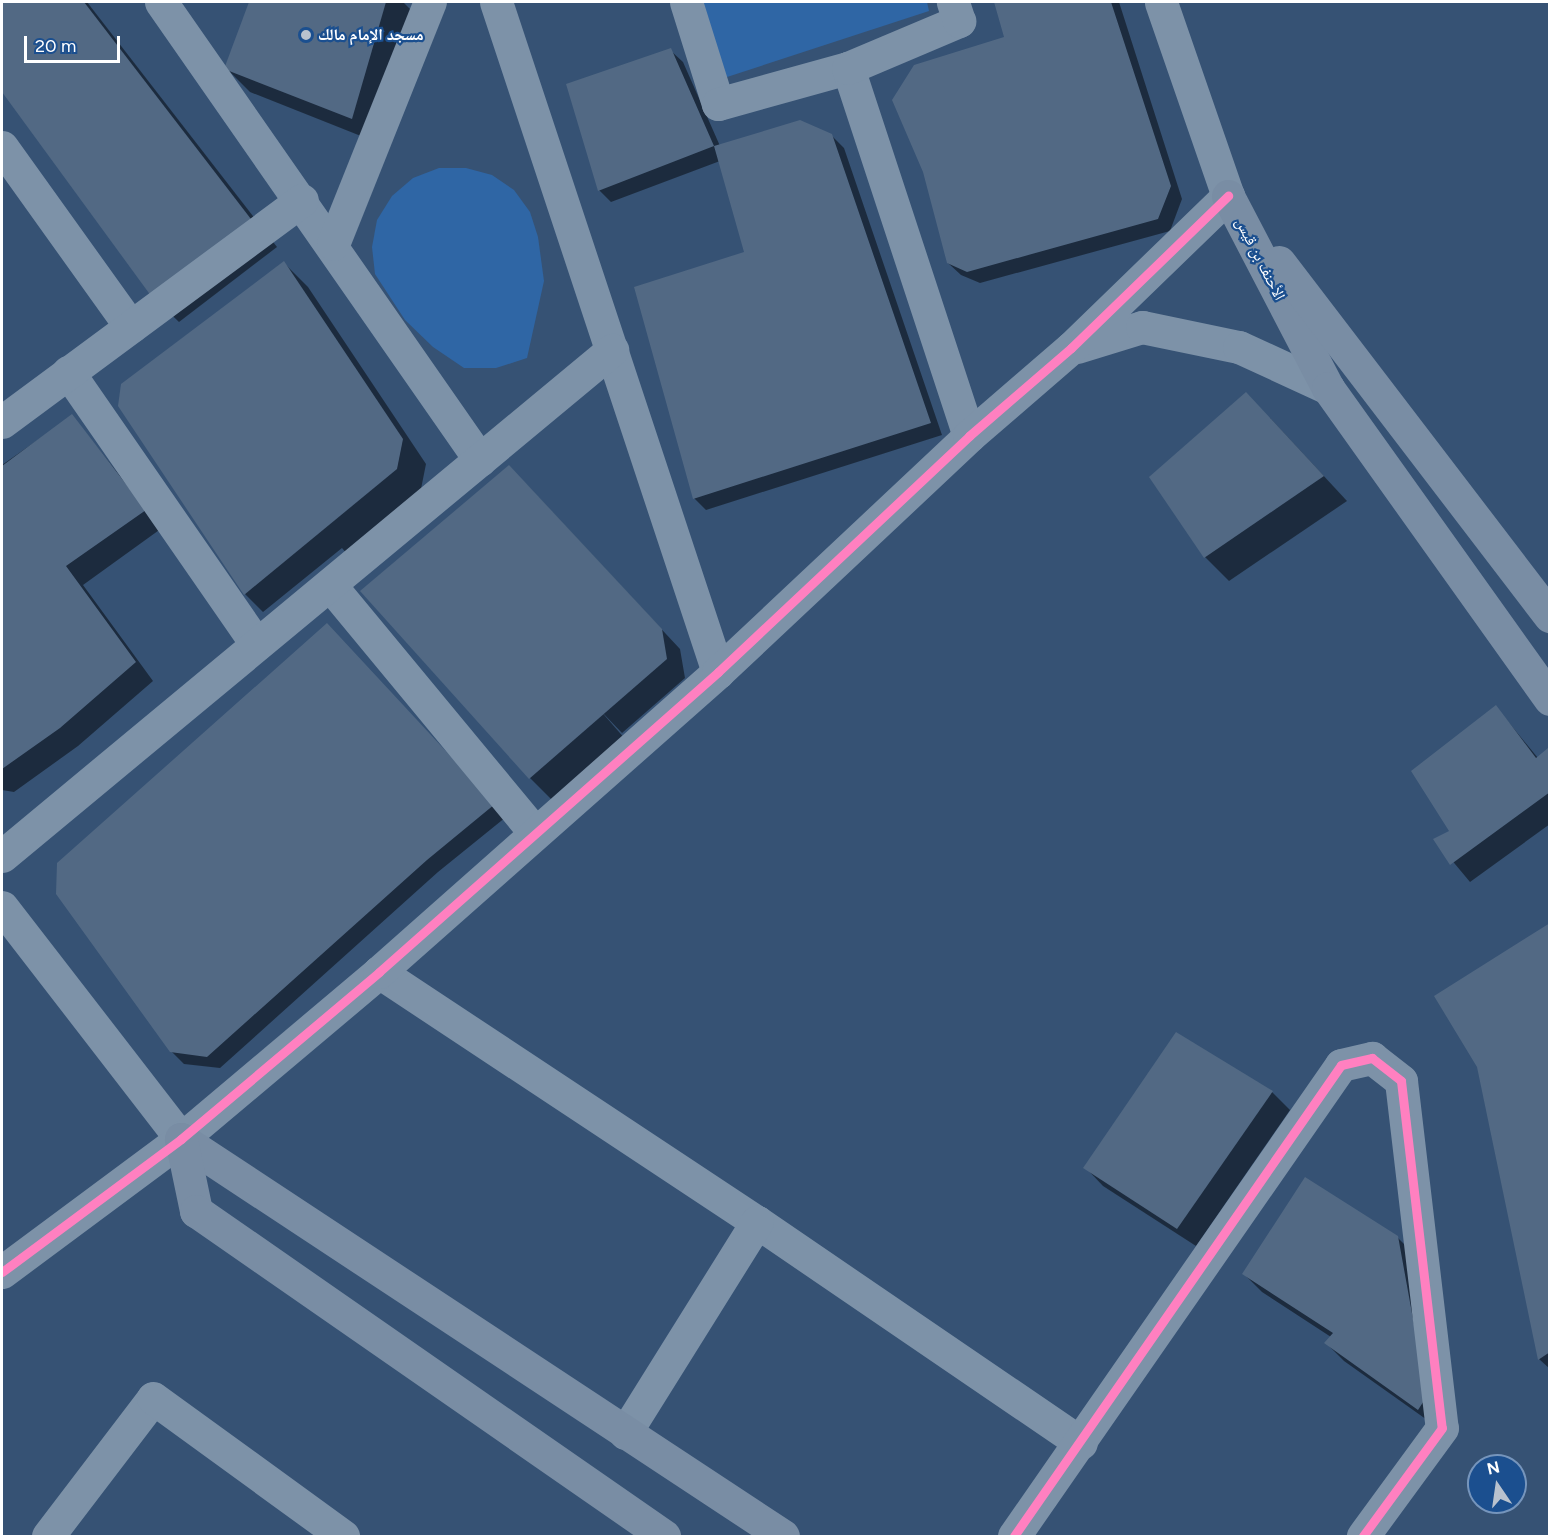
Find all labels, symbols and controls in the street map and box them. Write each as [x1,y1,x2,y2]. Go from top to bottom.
scale bar [27,24,123,62]
place label: مسجد الإمام مالك [318,25,424,45]
marker: مسجد الإمام مالك [299,28,313,42]
text: 20 m [35,35,76,57]
street label: الأحنف بن قيس [1231,214,1289,304]
north arrow [1467,1454,1527,1514]
text: N [1485,1457,1501,1479]

